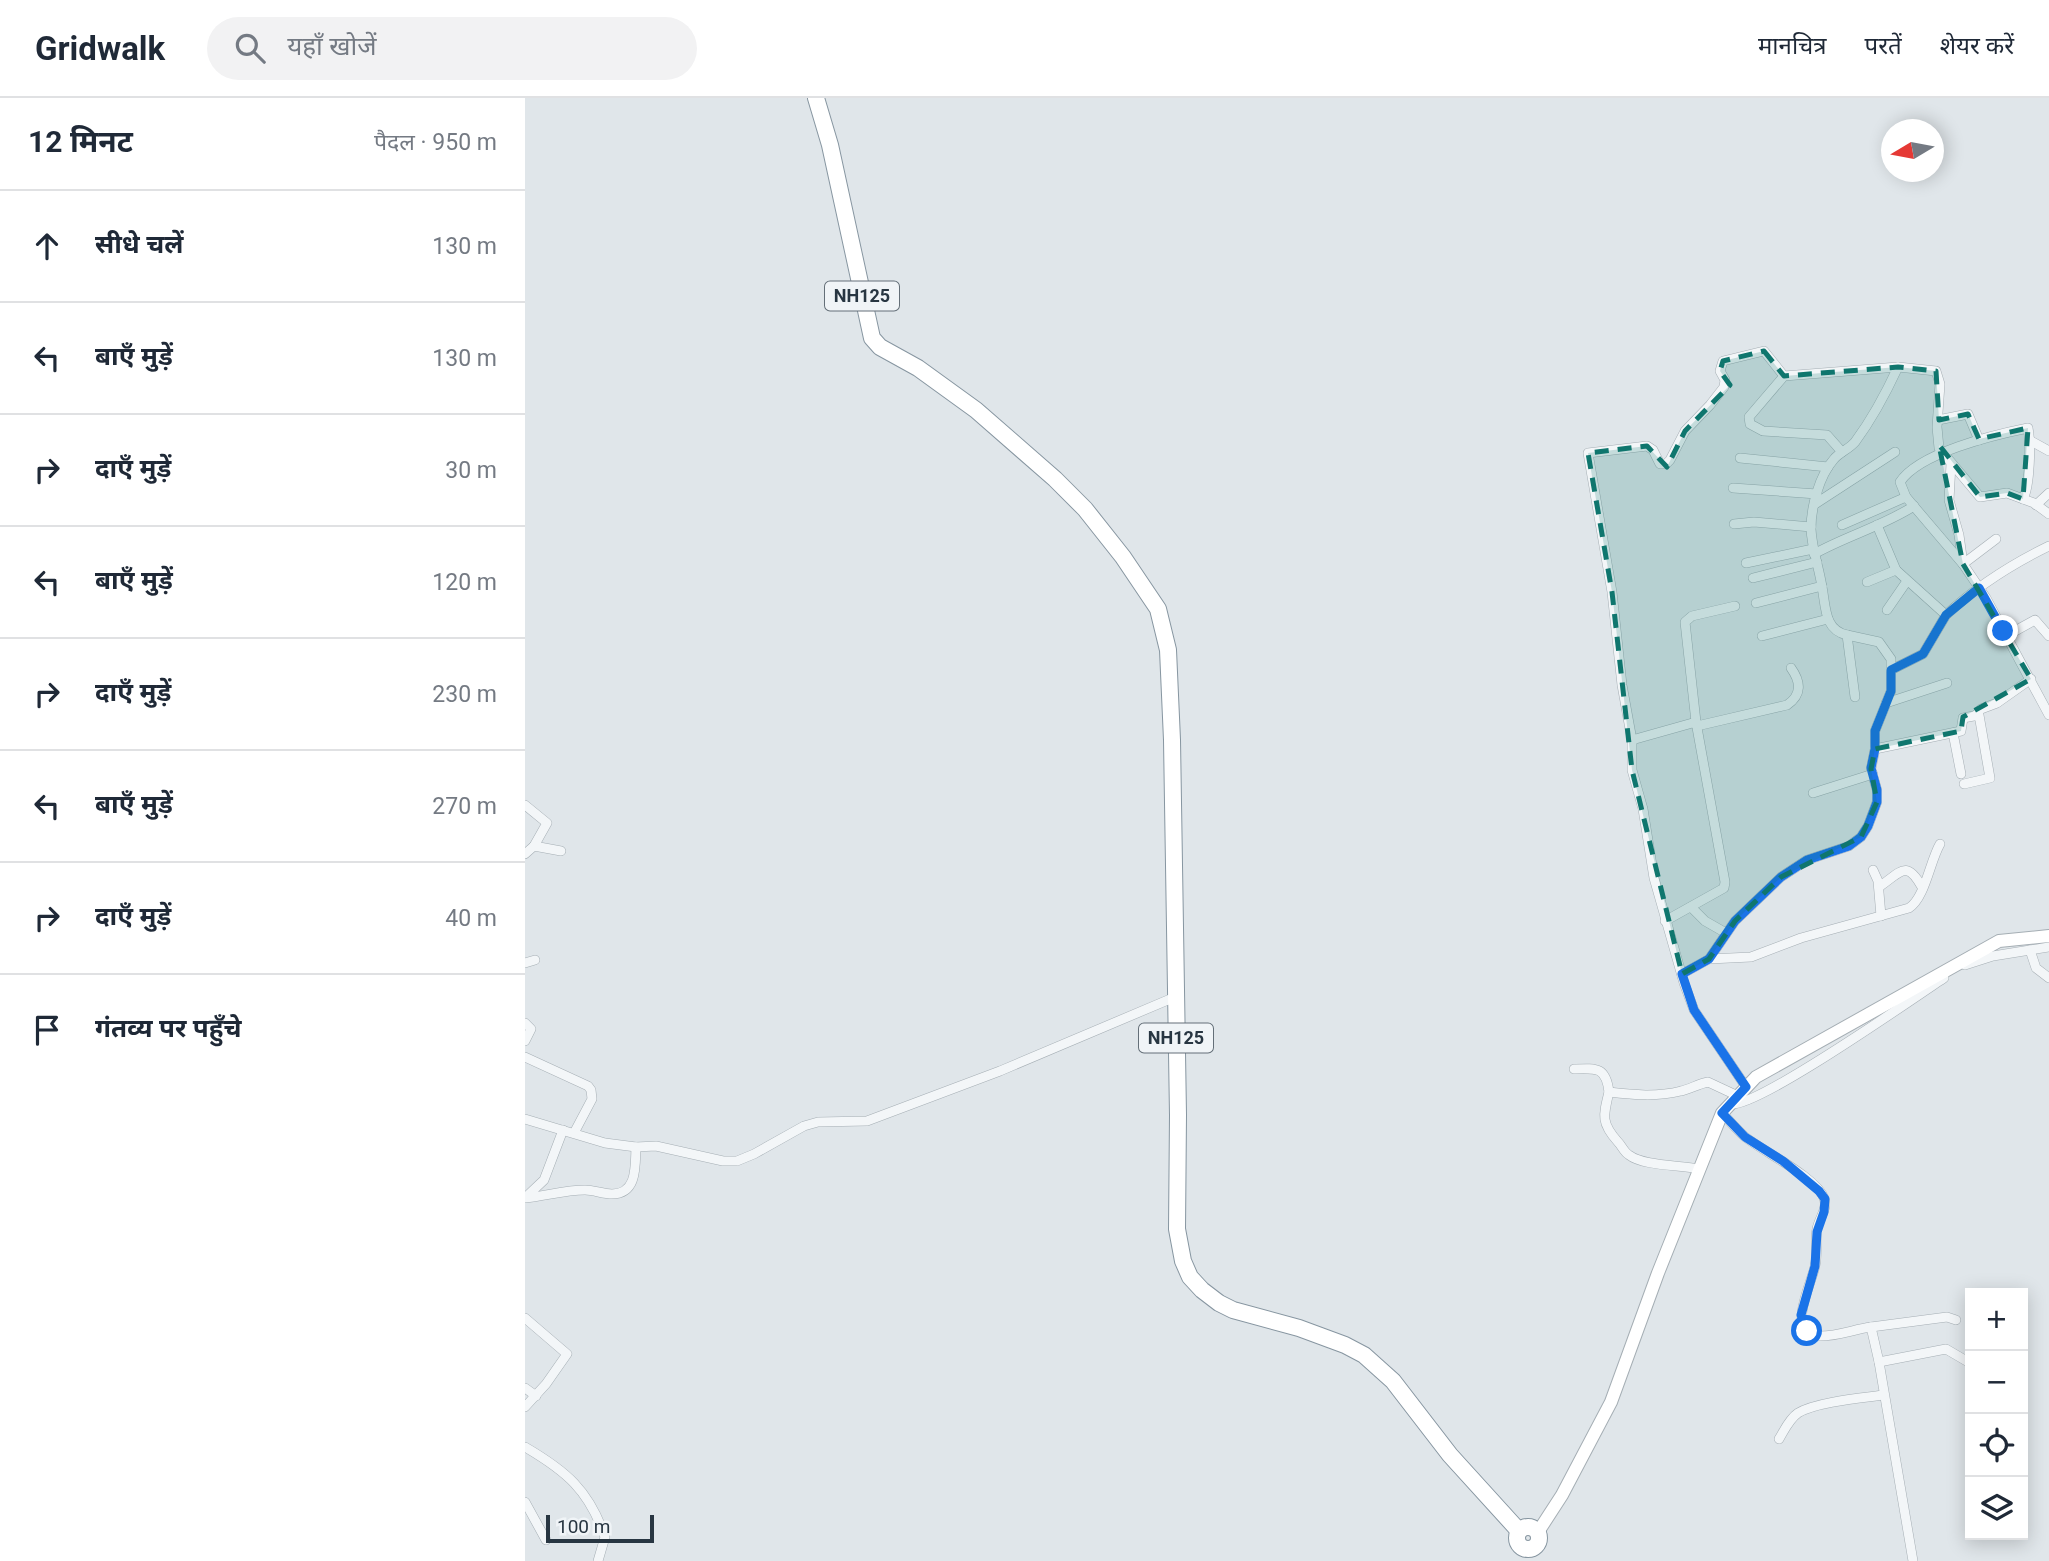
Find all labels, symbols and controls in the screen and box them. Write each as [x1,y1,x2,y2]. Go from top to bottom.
search box [207,17,697,80]
text: Gridwalk [35,29,165,68]
icon: search [231,29,269,67]
text: यहाँ खोजें [287,31,377,61]
text: मानचित्र [1758,32,1827,60]
text: परतें [1865,32,1902,60]
text: शेयर करें [1940,32,2014,60]
north arrow [1881,119,1944,182]
text: 12 मिनट [28,124,133,159]
text: पैदल · 950 m [374,129,497,156]
icon: ahead [28,227,66,265]
text: सीधे चलें [95,229,183,259]
text: 130 m [432,233,497,260]
road number: NH125 [825,281,899,310]
icon: left [28,339,66,377]
text: बाएँ मुड़ें [95,341,173,371]
text: 130 m [432,345,497,372]
icon: right [28,451,66,489]
text: दाएँ मुड़ें [95,453,171,483]
text: 30 m [445,457,497,484]
icon: left [28,563,66,601]
text: बाएँ मुड़ें [95,565,173,595]
text: 120 m [432,569,497,596]
route end [1987,615,2018,646]
icon: right [28,675,66,713]
text: दाएँ मुड़ें [95,677,171,707]
text: 230 m [432,681,497,708]
icon: left [28,787,66,825]
text: बाएँ मुड़ें [95,789,173,819]
text: 270 m [432,793,497,820]
icon: right [28,899,66,937]
text: दाएँ मुड़ें [95,901,171,931]
text: 40 m [445,905,497,932]
icon: arrive [28,1011,66,1049]
text: गंतव्य पर पहुँचे [95,1013,242,1043]
road number: NH125 [1139,1023,1213,1052]
map controls [1965,1288,2028,1540]
button: + [1965,1288,2028,1351]
route start [1791,1315,1822,1346]
button: − [1965,1351,2028,1414]
button: locate [1965,1414,2028,1477]
button: layers [1965,1477,2028,1540]
scale bar [546,1512,655,1544]
text: 100 m [557,1515,610,1538]

